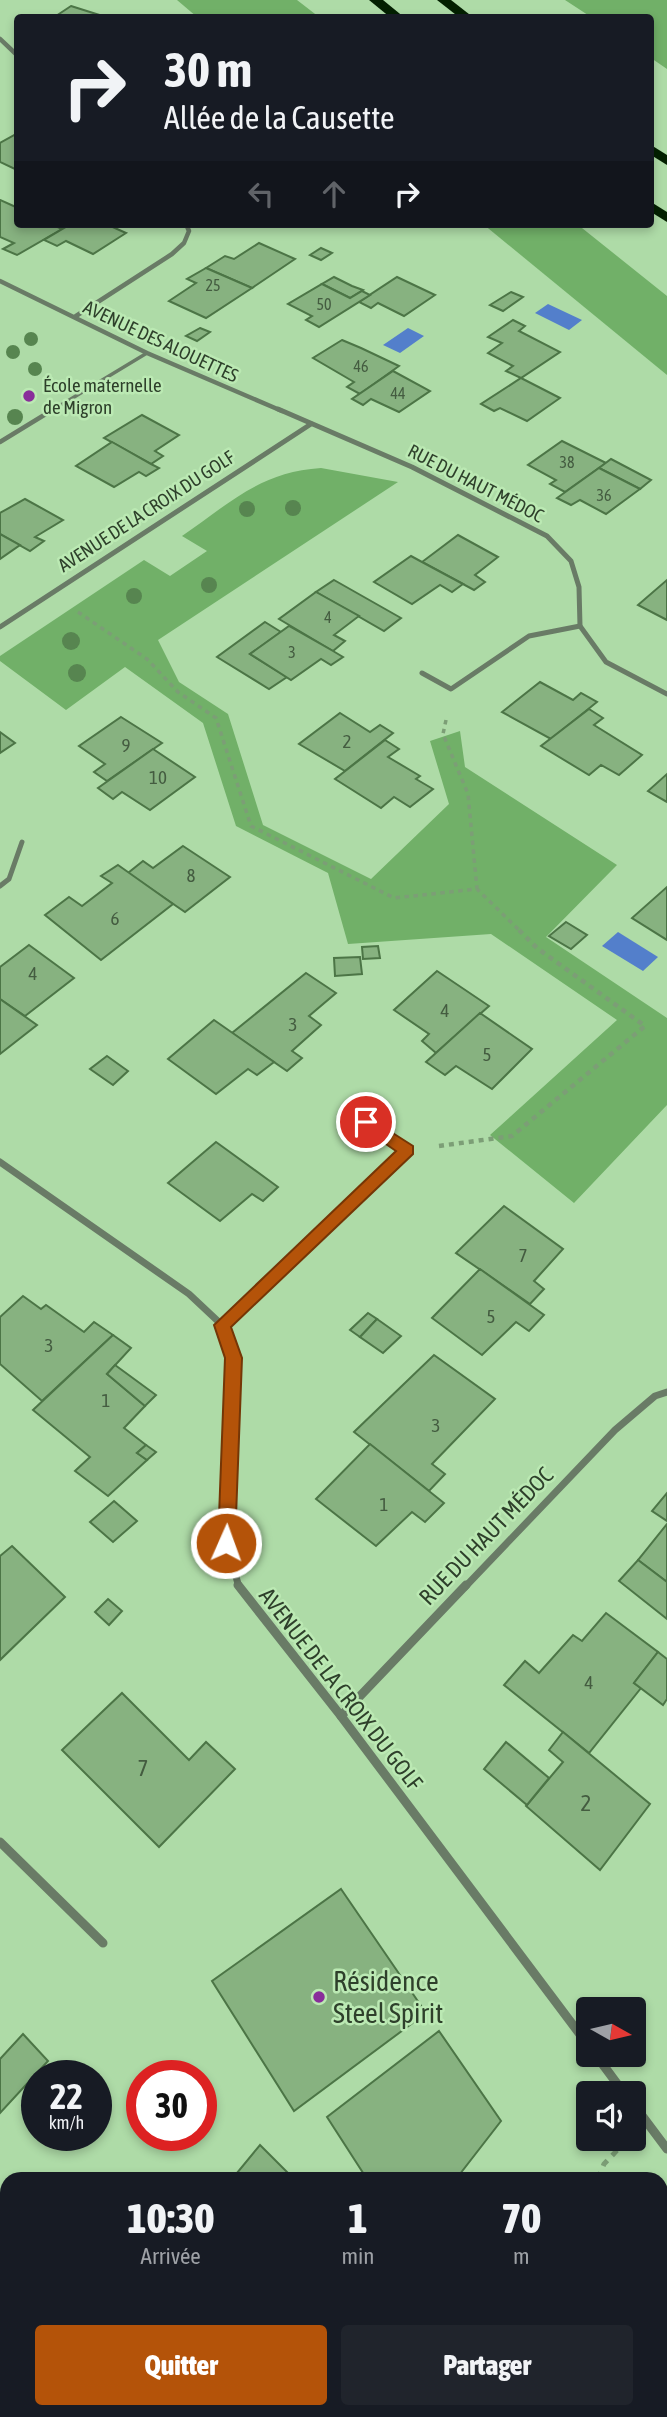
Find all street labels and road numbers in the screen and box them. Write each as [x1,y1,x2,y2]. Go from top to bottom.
street label: AVENUE DES ALOUETTES [80,295,242,387]
street label: RUE DU HAUT MÉDOC [404,439,548,527]
street label: AVENUE DE LA CROIX DU GOLF [54,446,239,576]
street label: RUE DU HAUT MÉDOC [414,1462,558,1610]
street label: AVENUE DE LA CROIX DU GOLF [254,1583,428,1796]

